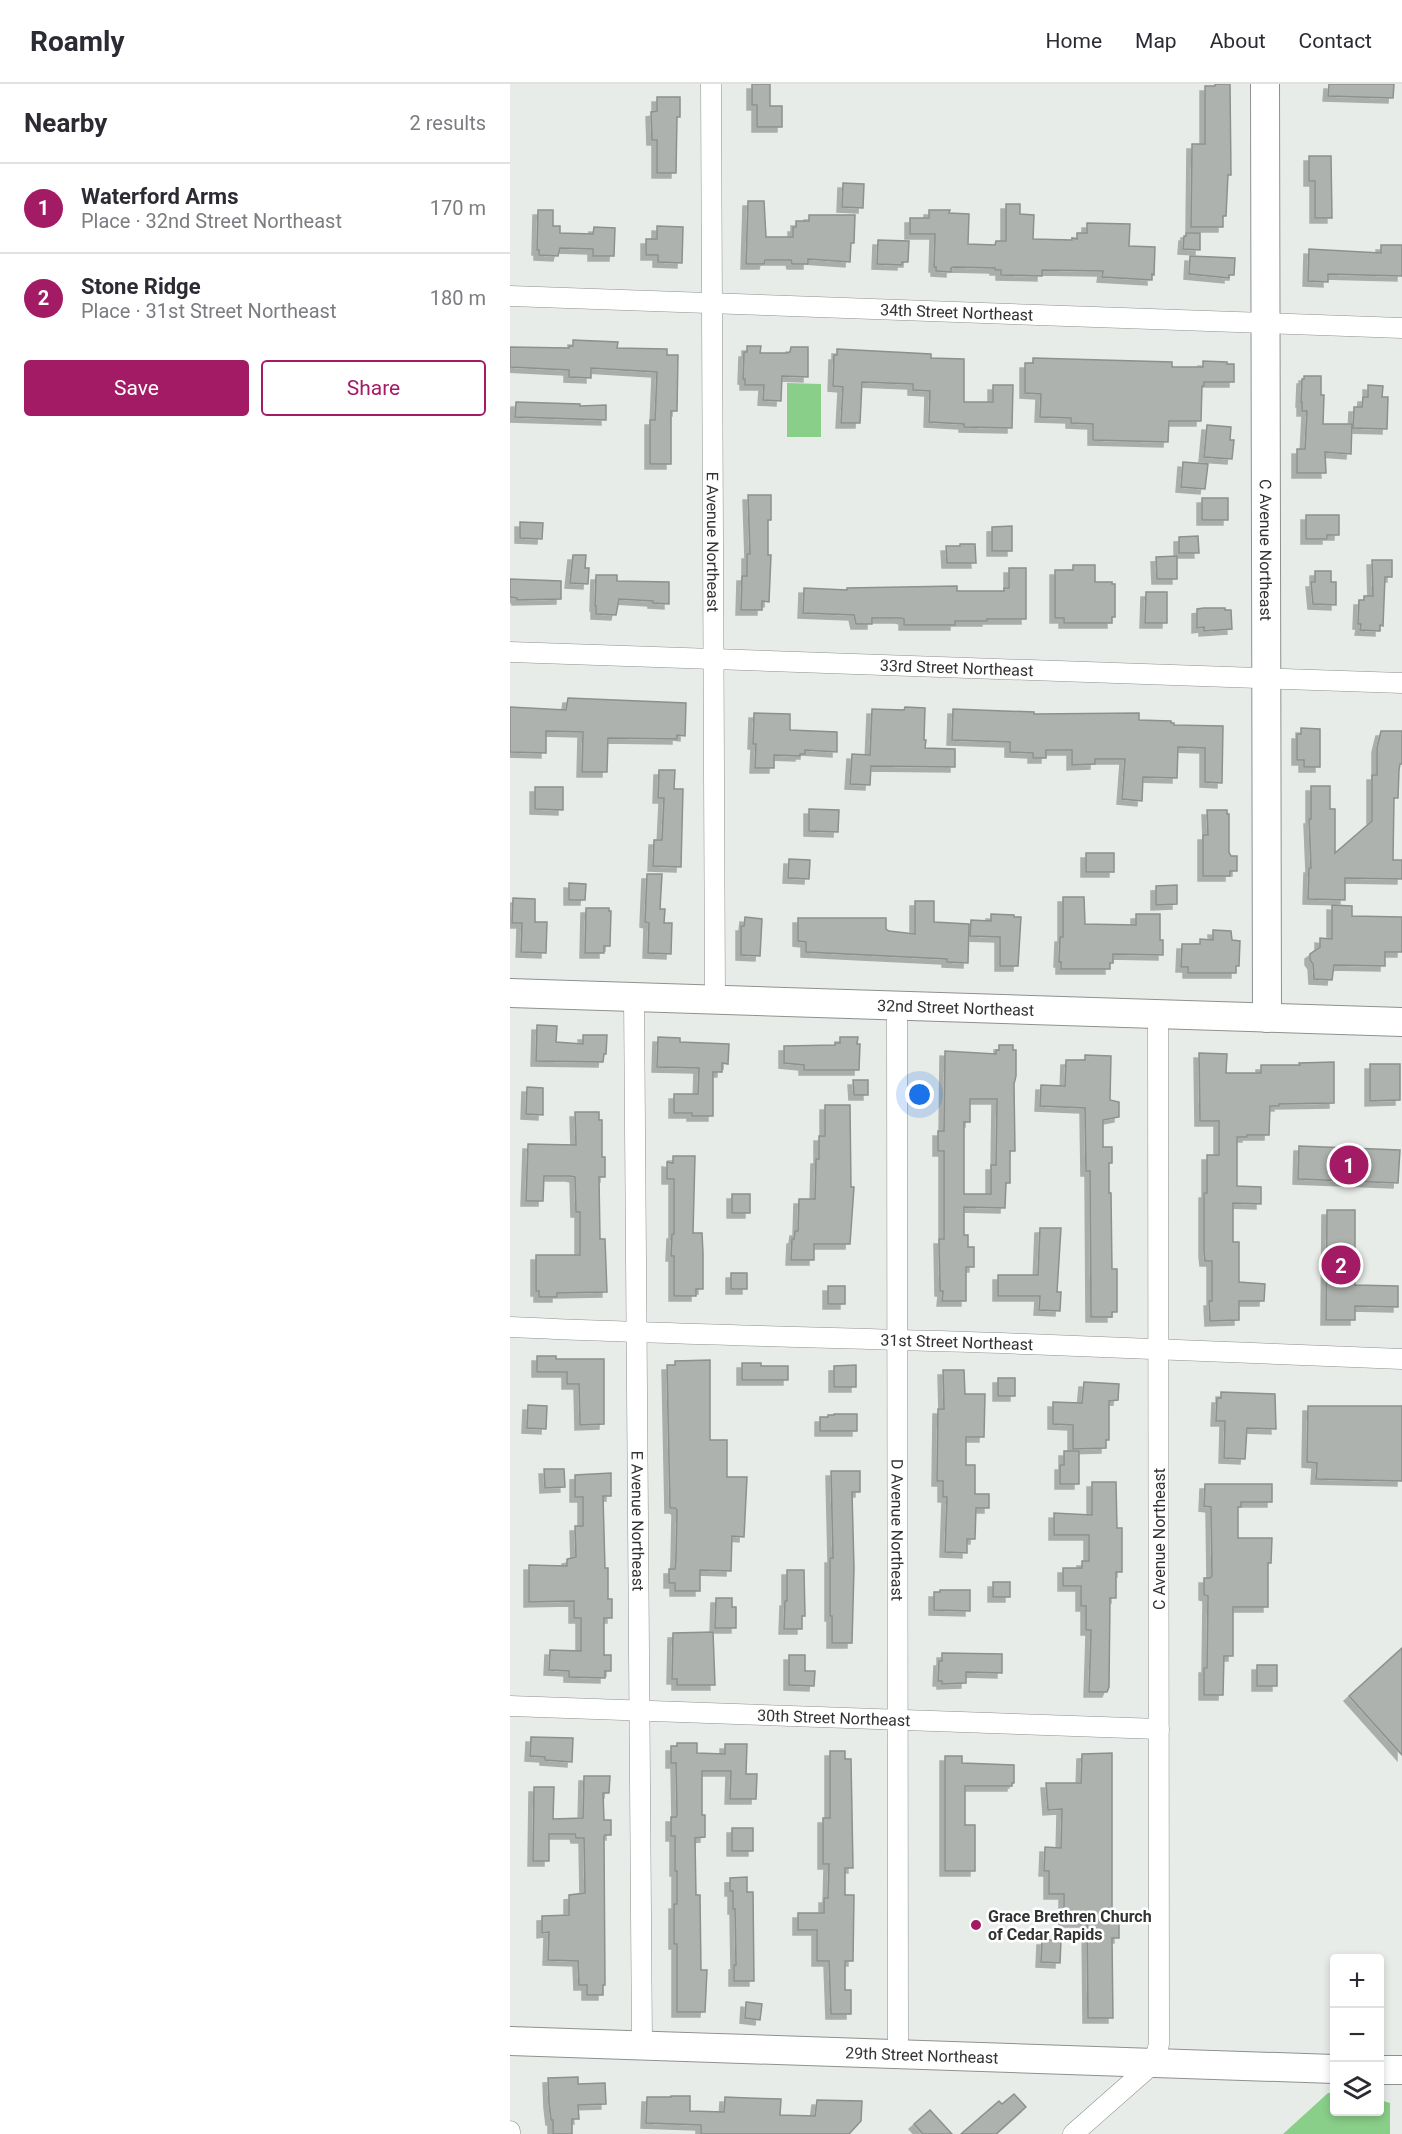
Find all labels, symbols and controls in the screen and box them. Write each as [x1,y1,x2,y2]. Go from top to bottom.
text: Roamly [30,25,125,58]
text: Home [1046,29,1102,53]
text: Map [1135,29,1177,53]
text: About [1210,29,1266,53]
text: Contact [1299,29,1372,53]
text: Nearby [24,108,107,138]
text: 2 results [410,111,486,135]
text: Waterford Arms [81,184,238,209]
text: 1 [38,196,49,220]
text: 170 m [430,196,486,220]
text: Place · 32nd Street Northeast [81,209,342,233]
text: Stone Ridge [81,274,201,299]
text: 2 [38,286,49,310]
text: 180 m [430,286,486,310]
text: Place · 31st Street Northeast [81,299,336,323]
street label: 34th Street Northeast [880,300,1034,324]
button: Save [24,360,249,416]
button: Share [261,360,486,416]
street label: E Avenue Northeast [703,472,723,612]
street label: C Avenue Northeast [1256,479,1276,621]
street label: 33rd Street Northeast [880,655,1034,680]
street label: 32nd Street Northeast [877,995,1035,1020]
your location [905,1080,934,1109]
pin: 1 [1330,1142,1368,1188]
pin: 2 [1322,1242,1360,1288]
street label: 31st Street Northeast [880,1330,1033,1354]
street label: E Avenue Northeast [628,1451,648,1591]
street label: D Avenue Northeast [888,1459,907,1601]
street label: C Avenue Northeast [1150,1468,1169,1610]
street label: 30th Street Northeast [757,1705,911,1730]
place label: Grace Brethren Church of Cedar Rapids [988,1907,1152,1944]
marker: Grace Brethren Church of Cedar Rapids [969,1918,983,1932]
map controls [1330,1954,1384,2116]
button: + [1330,1954,1384,2008]
button: − [1330,2008,1384,2062]
street label: 29th Street Northeast [845,2043,999,2067]
button: layers [1330,2062,1384,2116]

